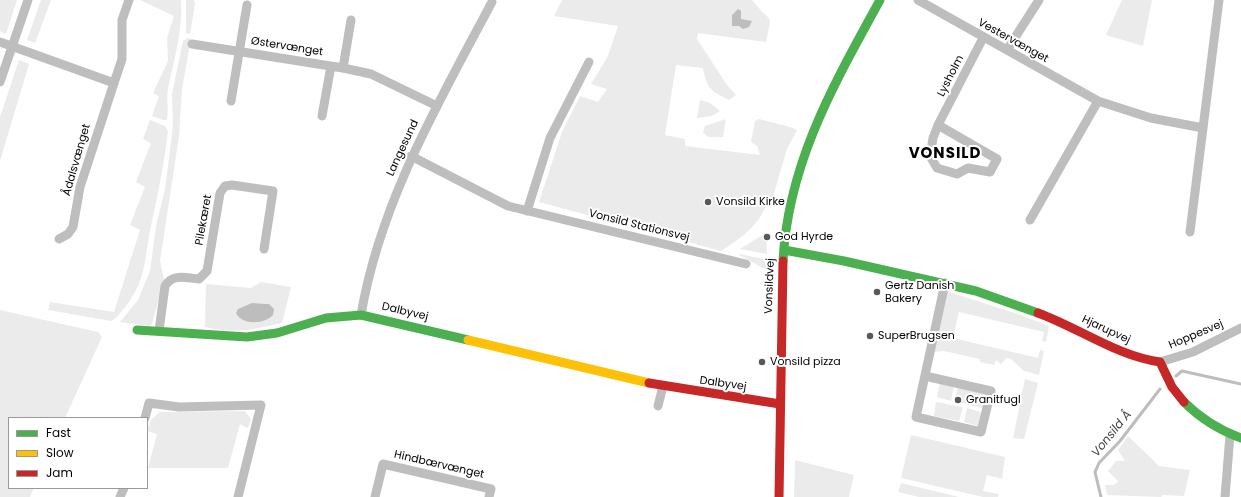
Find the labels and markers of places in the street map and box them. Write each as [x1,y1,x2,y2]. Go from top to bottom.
place label: Vonsild Kirke [716,195,785,209]
marker: Vonsild Kirke [703,197,713,207]
place label: God Hyrde [775,230,833,244]
marker: God Hyrde [762,232,772,242]
place label: Gertz Danish Bakery [885,279,954,305]
marker: Gertz Danish Bakery [872,287,882,297]
place label: SuperBrugsen [878,329,955,343]
marker: SuperBrugsen [865,331,875,341]
place label: Vonsild pizza [770,355,841,369]
marker: Vonsild pizza [757,357,767,367]
place label: Granitfugl [966,393,1021,407]
marker: Granitfugl [953,395,963,405]

